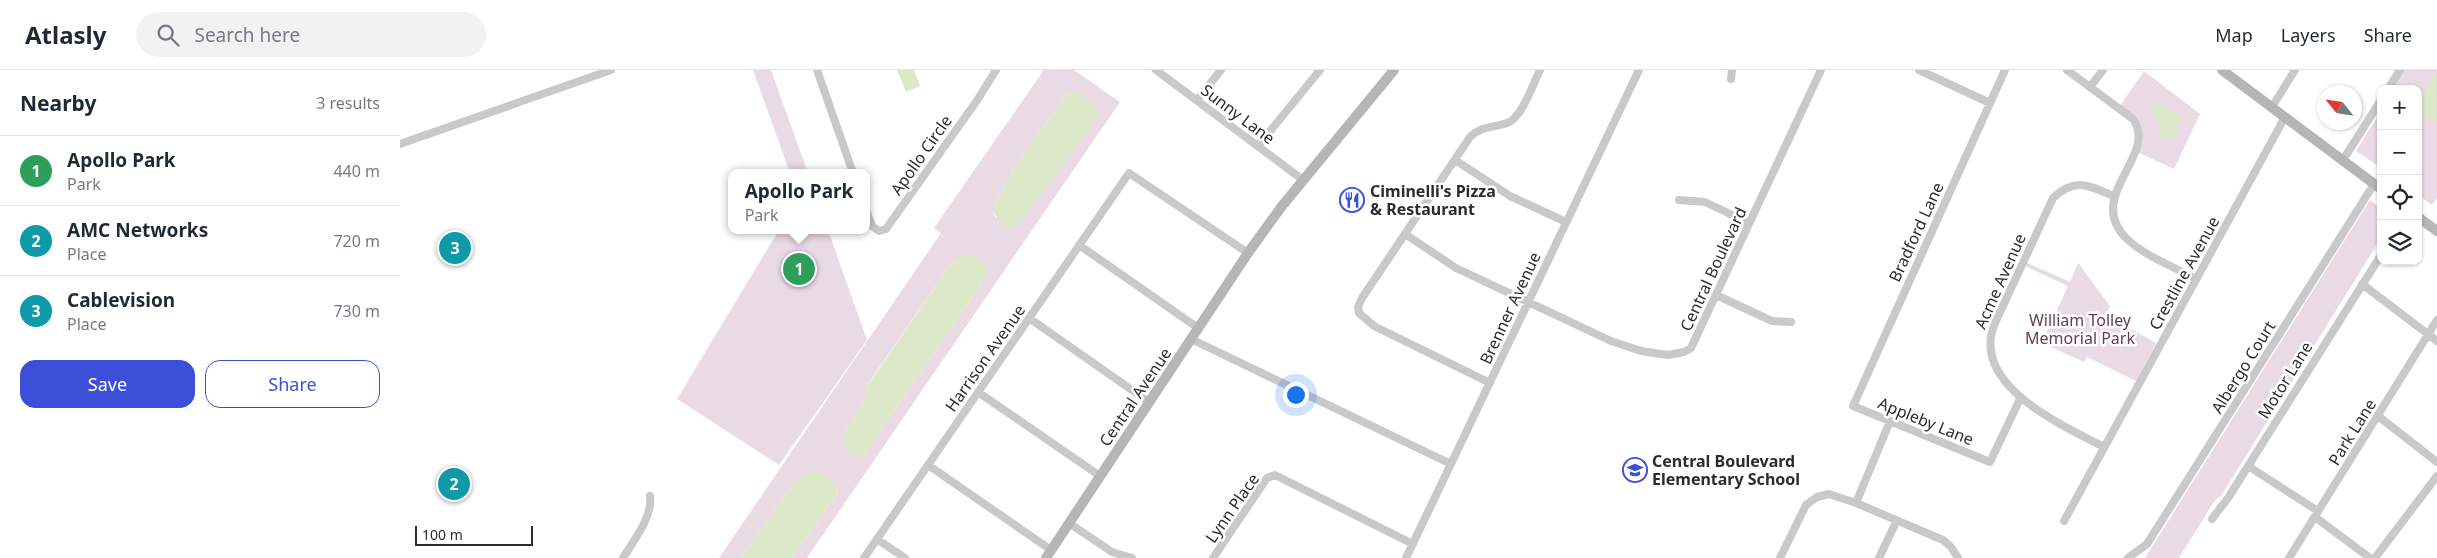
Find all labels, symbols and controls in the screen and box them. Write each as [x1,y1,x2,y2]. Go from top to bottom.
search box [136,12,486,57]
text: Atlasly [25,18,106,51]
icon: search [154,21,182,49]
text: Search here [194,22,300,48]
text: Map [2215,23,2253,47]
text: Layers [2281,23,2336,47]
text: Share [2364,23,2412,47]
street label: Sunny Lane [1197,79,1279,149]
north arrow [2317,85,2362,130]
map controls [2377,85,2422,265]
button: + [2377,85,2422,130]
text: Nearby [20,89,96,117]
text: 3 results [316,92,380,114]
street label: Apollo Circle [885,111,957,199]
button: − [2377,130,2422,175]
text: Apollo Park [67,147,176,173]
text: 1 [31,160,41,182]
text: 440 m [333,160,380,182]
popup [728,169,870,234]
text: Park [67,173,101,195]
button: locate [2377,175,2422,220]
text: Apollo Park [745,178,853,204]
street label: Bradford Lane [1883,179,1949,285]
place label: Ciminelli's Pizza & Restaurant [1370,180,1496,220]
restaurant icon: Ciminelli's Pizza & Restaurant [1339,187,1365,213]
street label: Central Boulevard [1675,203,1751,335]
text: Park [745,204,779,226]
street label: Crestline Avenue [2144,212,2224,334]
text: AMC Networks [67,217,208,243]
button: layers [2377,220,2422,265]
pin: 3 [439,229,471,267]
text: 2 [31,230,41,252]
text: 720 m [333,230,380,252]
street label: Acme Avenue [1969,230,2031,332]
text: Place [67,243,107,265]
street label: Brenner Avenue [1474,248,1546,368]
pin: 1 [783,250,815,288]
text: Cablevision [67,287,175,313]
text: 3 [31,300,41,322]
text: 730 m [333,300,380,322]
street label: Harrison Avenue [940,300,1030,416]
park label: William Tolley Memorial Park [2025,309,2135,349]
text: Place [67,313,107,335]
street label: Albergo Court [2206,316,2280,418]
street label: Motor Lane [2253,337,2317,423]
street label: Central Avenue [1094,343,1176,451]
button: Save [20,360,195,408]
button: Share [205,360,380,408]
your location [1283,382,1309,408]
street label: Appleby Lane [1875,392,1977,450]
street label: Park Lane [2323,395,2381,469]
place label: Central Boulevard Elementary School [1652,450,1800,490]
school or university icon: Central Boulevard Elementary School [1622,457,1648,483]
pin: 2 [438,465,470,503]
street label: Lynn Place [1200,469,1264,547]
scale bar [415,523,532,546]
text: 100 m [422,525,463,544]

